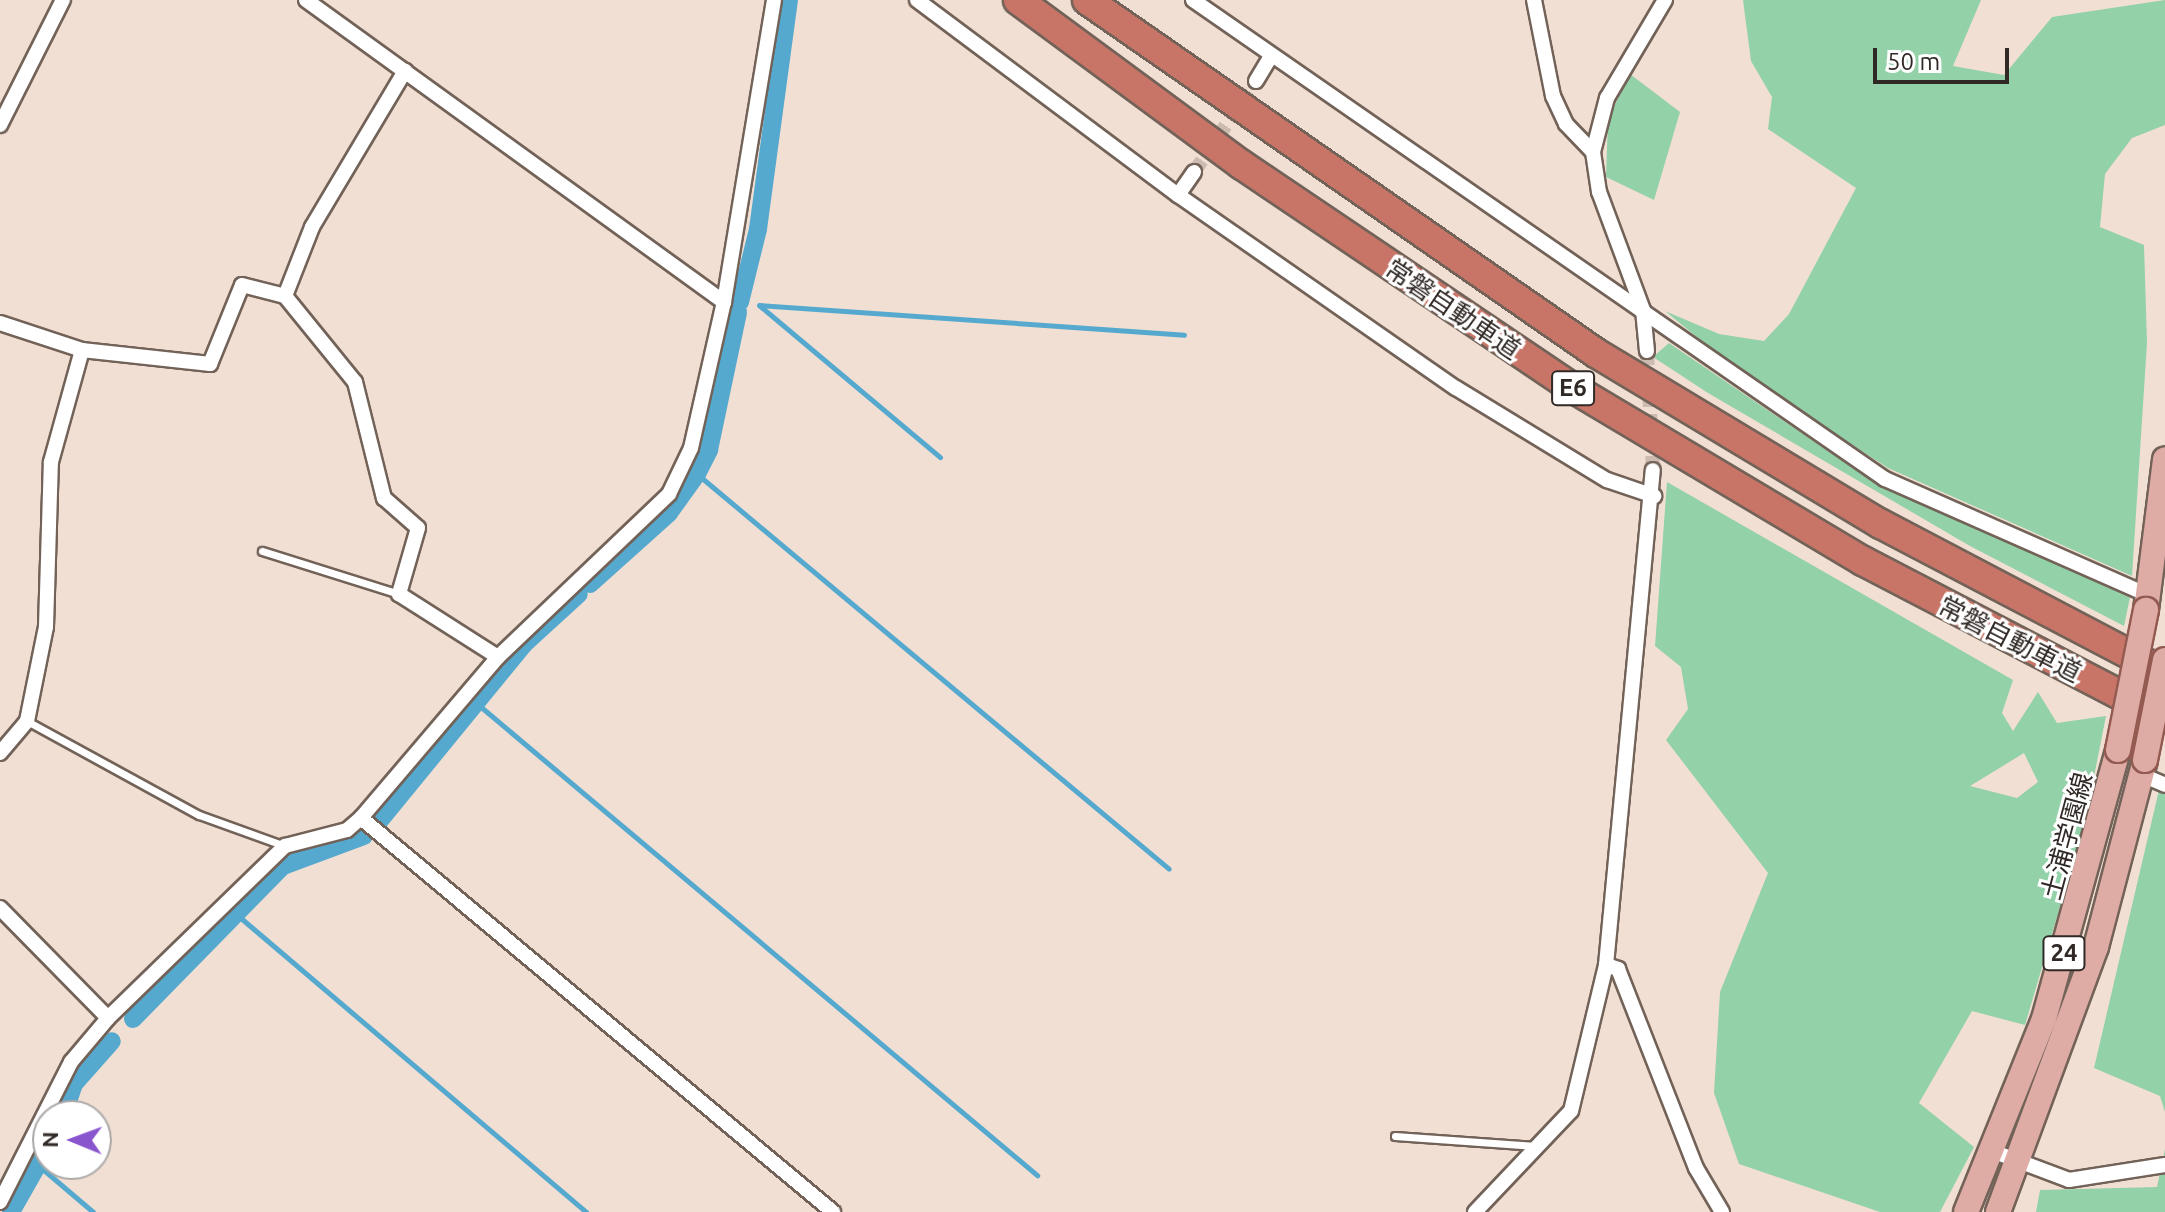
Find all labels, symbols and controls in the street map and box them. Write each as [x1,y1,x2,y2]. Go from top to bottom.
scale bar [1877,32,2013,82]
text: 50 m [1887,48,1940,75]
street label: 常磐自動車道 [1380,252,1526,366]
road number: E6 [1551,368,1595,408]
street label: 常磐自動車道 [1933,590,2087,688]
street label: 土浦学園線 [2035,769,2099,903]
road number: 24 [2042,933,2086,973]
north arrow [32,1100,112,1180]
text: N [37,1131,62,1148]

